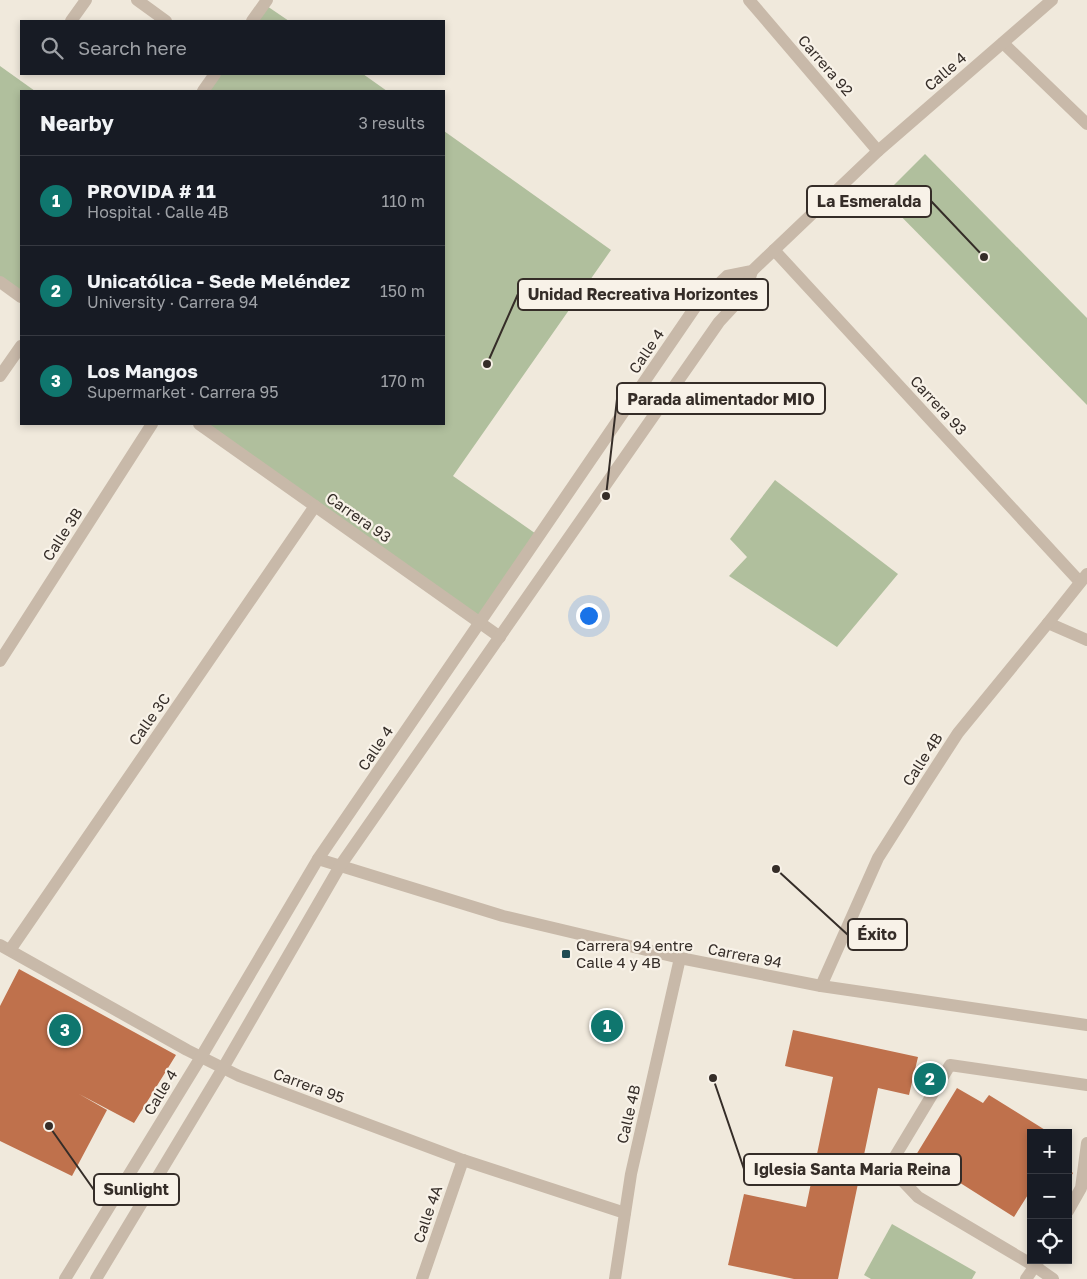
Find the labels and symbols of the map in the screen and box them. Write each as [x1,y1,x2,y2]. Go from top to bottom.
street label: Carrera 92 [795,31,857,99]
street label: Calle 4 [920,48,970,94]
callout: La Esmeralda [807,186,931,217]
text: La Esmeralda [817,191,921,211]
callout: Unidad Recreativa Horizontes [518,279,768,310]
text: Unidad Recreativa Horizontes [528,284,758,304]
street label: Calle 4 [625,325,667,377]
street label: Carrera 93 [907,372,971,438]
callout: Parada alimentador MIO [617,383,825,414]
text: Parada alimentador MIO [627,389,815,409]
street label: Carrera 93 [323,488,395,546]
street label: Calle 3B [38,504,86,564]
your location [576,603,602,629]
street label: Calle 3C [125,689,173,749]
street label: Calle 4 [354,722,396,774]
street label: Calle 4B [898,729,946,789]
callout: Éxito [848,919,907,950]
text: Éxito [857,924,897,944]
place label: Carrera 94 entre Calle 4 y 4B [576,936,693,971]
street label: Carrera 94 [706,939,784,971]
marker: Carrera 94 entre Calle 4 y 4B [560,948,572,960]
pin: 1 [591,1007,623,1045]
pin: 3 [49,1011,81,1049]
pin: 2 [914,1060,946,1098]
street label: Carrera 95 [271,1064,347,1106]
street label: Calle 4 [139,1066,181,1118]
street label: Calle 4B [613,1083,643,1145]
callout: Iglesia Santa Maria Reina [744,1154,961,1185]
text: Iglesia Santa Maria Reina [753,1159,951,1179]
callout: Sunlight [94,1174,179,1205]
text: Sunlight [103,1179,169,1199]
street label: Calle 4A [409,1183,445,1245]

